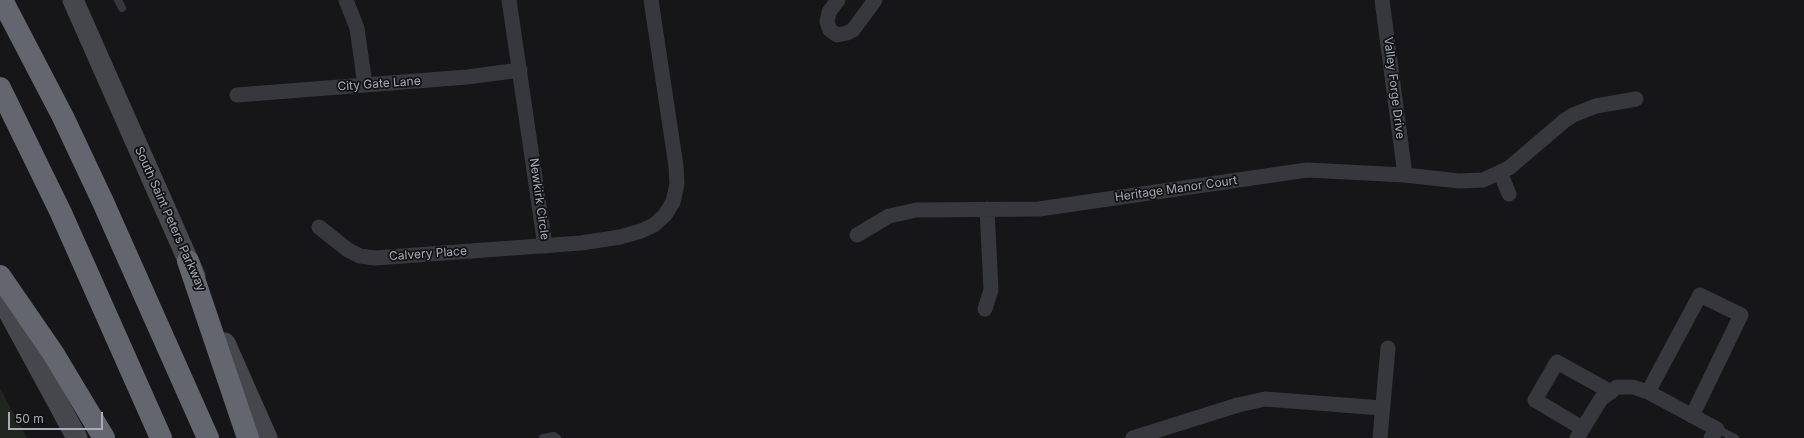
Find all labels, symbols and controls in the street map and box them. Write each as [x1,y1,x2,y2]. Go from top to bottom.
street label: Valley Forge Drive [1381,36,1407,140]
street label: City Gate Lane [337,74,421,94]
street label: South Saint Peters Parkway [132,145,208,293]
street label: Newkirk Circle [526,157,552,241]
street label: Heritage Manor Court [1114,173,1238,205]
street label: Calvery Place [389,244,467,264]
scale bar [10,404,105,430]
text: 50 m [15,411,44,426]

